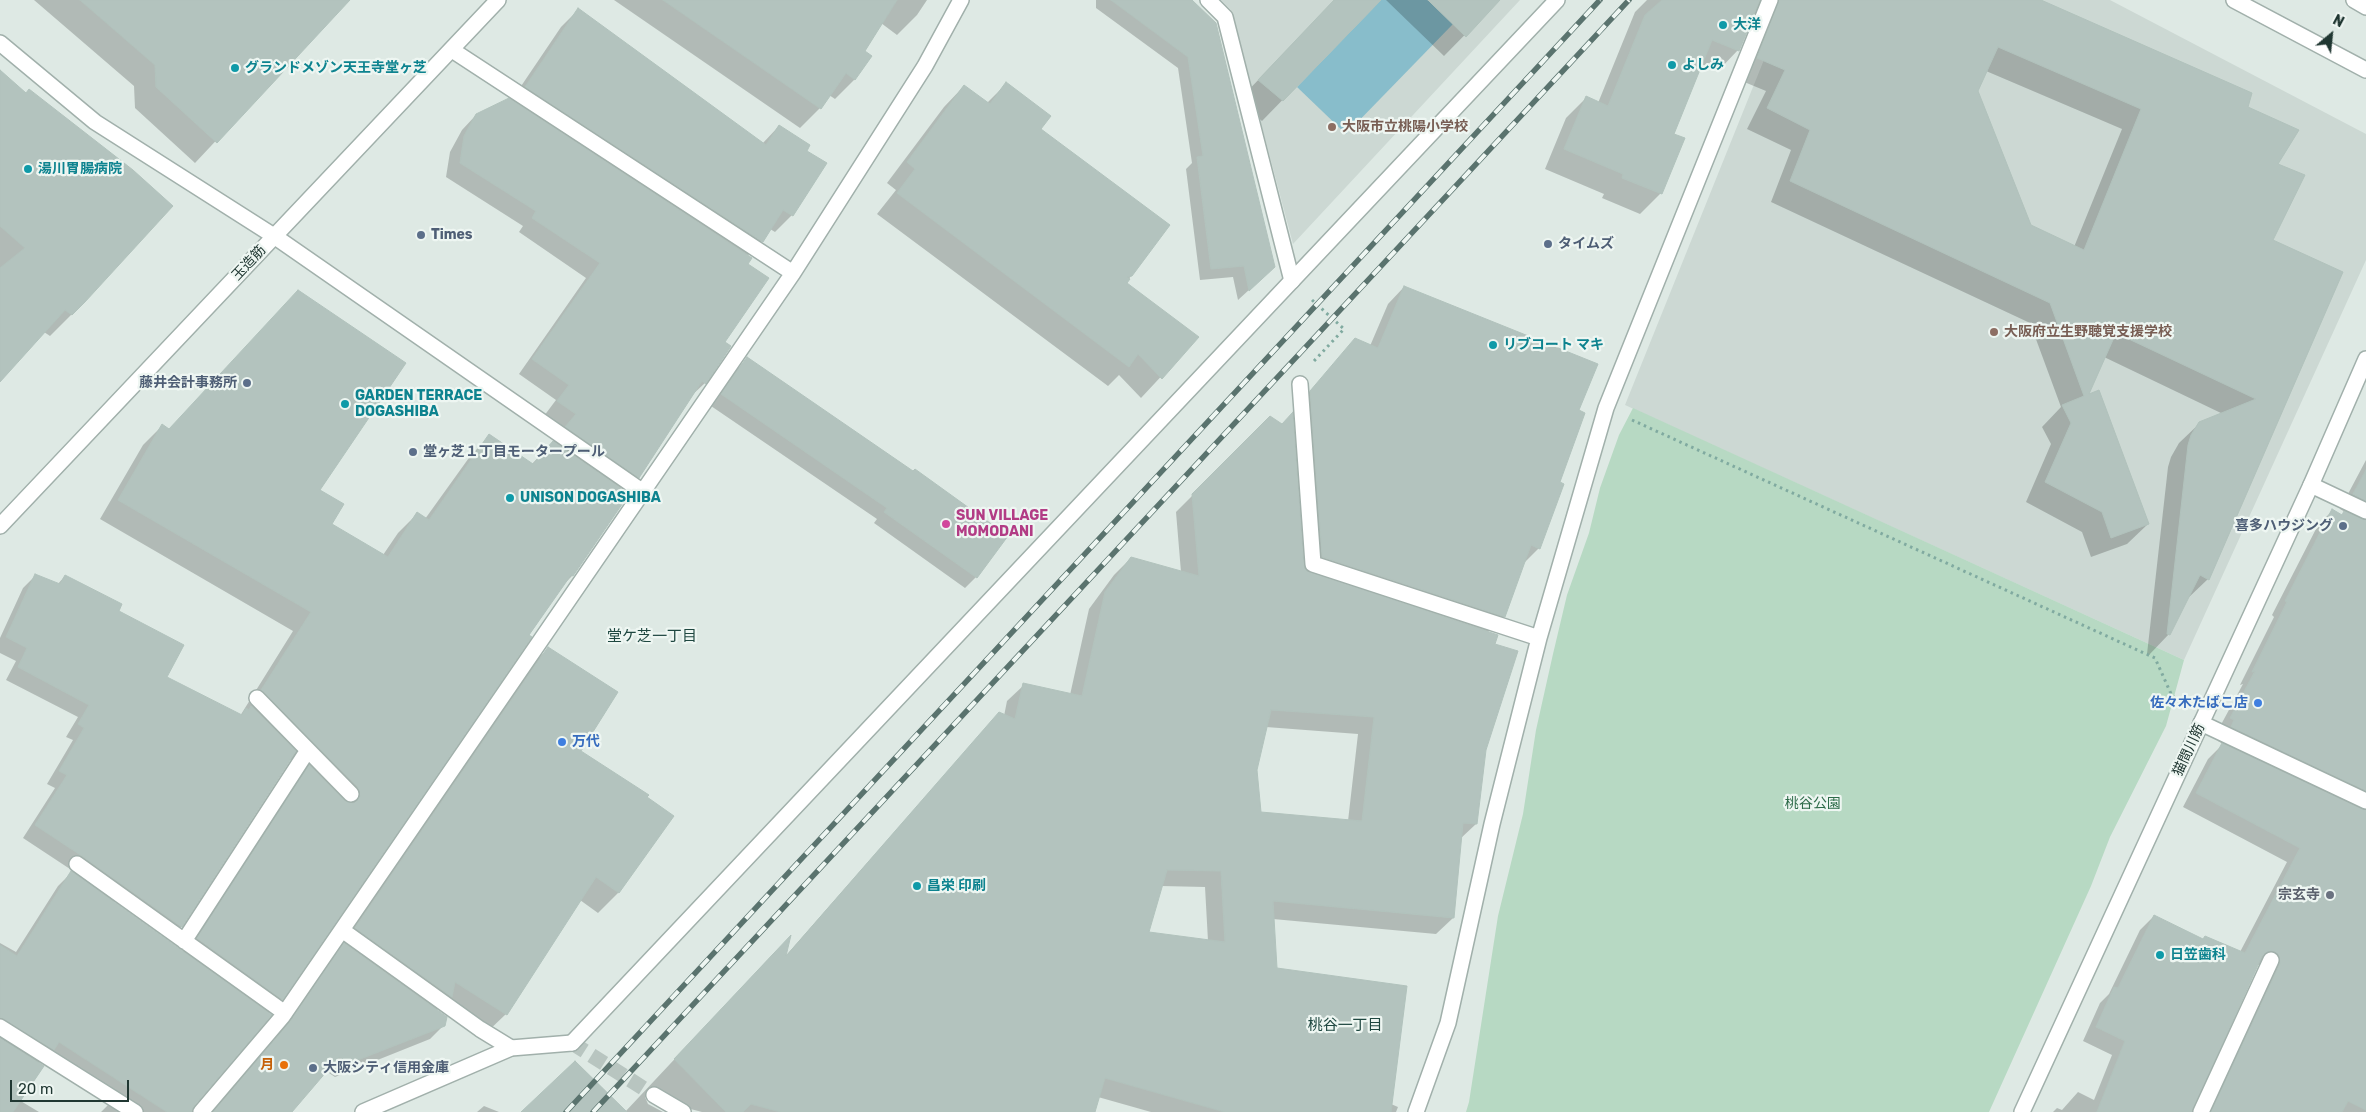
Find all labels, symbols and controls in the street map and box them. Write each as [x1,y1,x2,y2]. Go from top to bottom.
north arrow [2306,10,2356,60]
text: N [2330,11,2347,31]
place label: 大洋 [1733,17,1761,33]
marker: 大洋 [1717,19,1729,31]
place label: よしみ [1682,57,1724,73]
marker: よしみ [1666,59,1678,71]
place label: グランドメゾン天王寺堂ヶ芝 [245,60,427,76]
marker: グランドメゾン天王寺堂ヶ芝 [229,62,241,74]
place label: 大阪市立桃陽小学校 [1342,119,1468,135]
marker: 大阪市立桃陽小学校 [1326,121,1338,133]
place label: 湯川胃腸病院 [38,161,122,177]
marker: 湯川胃腸病院 [22,163,34,175]
place label: Times [431,227,473,243]
marker: Times [415,229,427,241]
place label: タイムズ [1558,236,1614,252]
marker: タイムズ [1542,238,1554,250]
street label: 玉造筋 [229,242,269,284]
place label: 大阪府立生野聴覚支援学校 [2004,324,2172,340]
marker: 大阪府立生野聴覚支援学校 [1988,326,2000,338]
place label: リブコート マキ [1503,337,1604,353]
marker: リブコート マキ [1487,339,1499,351]
place label: 藤井会計事務所 [139,375,237,391]
marker: 藤井会計事務所 [241,377,253,389]
place label: GARDEN TERRACE DOGASHIBA [355,388,482,421]
marker: GARDEN TERRACE DOGASHIBA [339,398,351,410]
place label: 堂ヶ芝１丁目モータープール [423,444,605,460]
marker: 堂ヶ芝１丁目モータープール [407,446,419,458]
place label: UNISON DOGASHIBA [520,490,661,506]
marker: UNISON DOGASHIBA [504,492,516,504]
place label: SUN VILLAGE MOMODANI [956,508,1048,540]
marker: SUN VILLAGE MOMODANI [940,518,952,530]
place label: 喜多ハウジング [2235,518,2333,534]
marker: 喜多ハウジング [2337,520,2349,532]
district label: 堂ケ芝一丁目 [607,628,697,646]
place label: 佐々木たばこ店 [2150,695,2248,711]
marker: 佐々木たばこ店 [2252,697,2264,709]
street label: 猫間川筋 [2170,721,2208,779]
place label: 万代 [572,734,600,750]
marker: 万代 [556,736,568,748]
park label: 桃谷公園 [1785,796,1841,812]
place label: 昌栄 印刷 [927,878,986,894]
marker: 昌栄 印刷 [911,880,923,892]
place label: 宗玄寺 [2278,887,2320,903]
marker: 宗玄寺 [2324,889,2336,901]
place label: 日笠歯科 [2170,947,2226,963]
marker: 日笠歯科 [2154,949,2166,961]
district label: 桃谷一丁目 [1308,1017,1382,1035]
place label: 月 [260,1057,274,1073]
marker: 月 [278,1059,290,1071]
place label: 大阪シティ信用金庫 [323,1060,449,1076]
marker: 大阪シティ信用金庫 [307,1062,319,1074]
scale bar [12,1070,131,1102]
text: 20 m [18,1080,53,1098]

